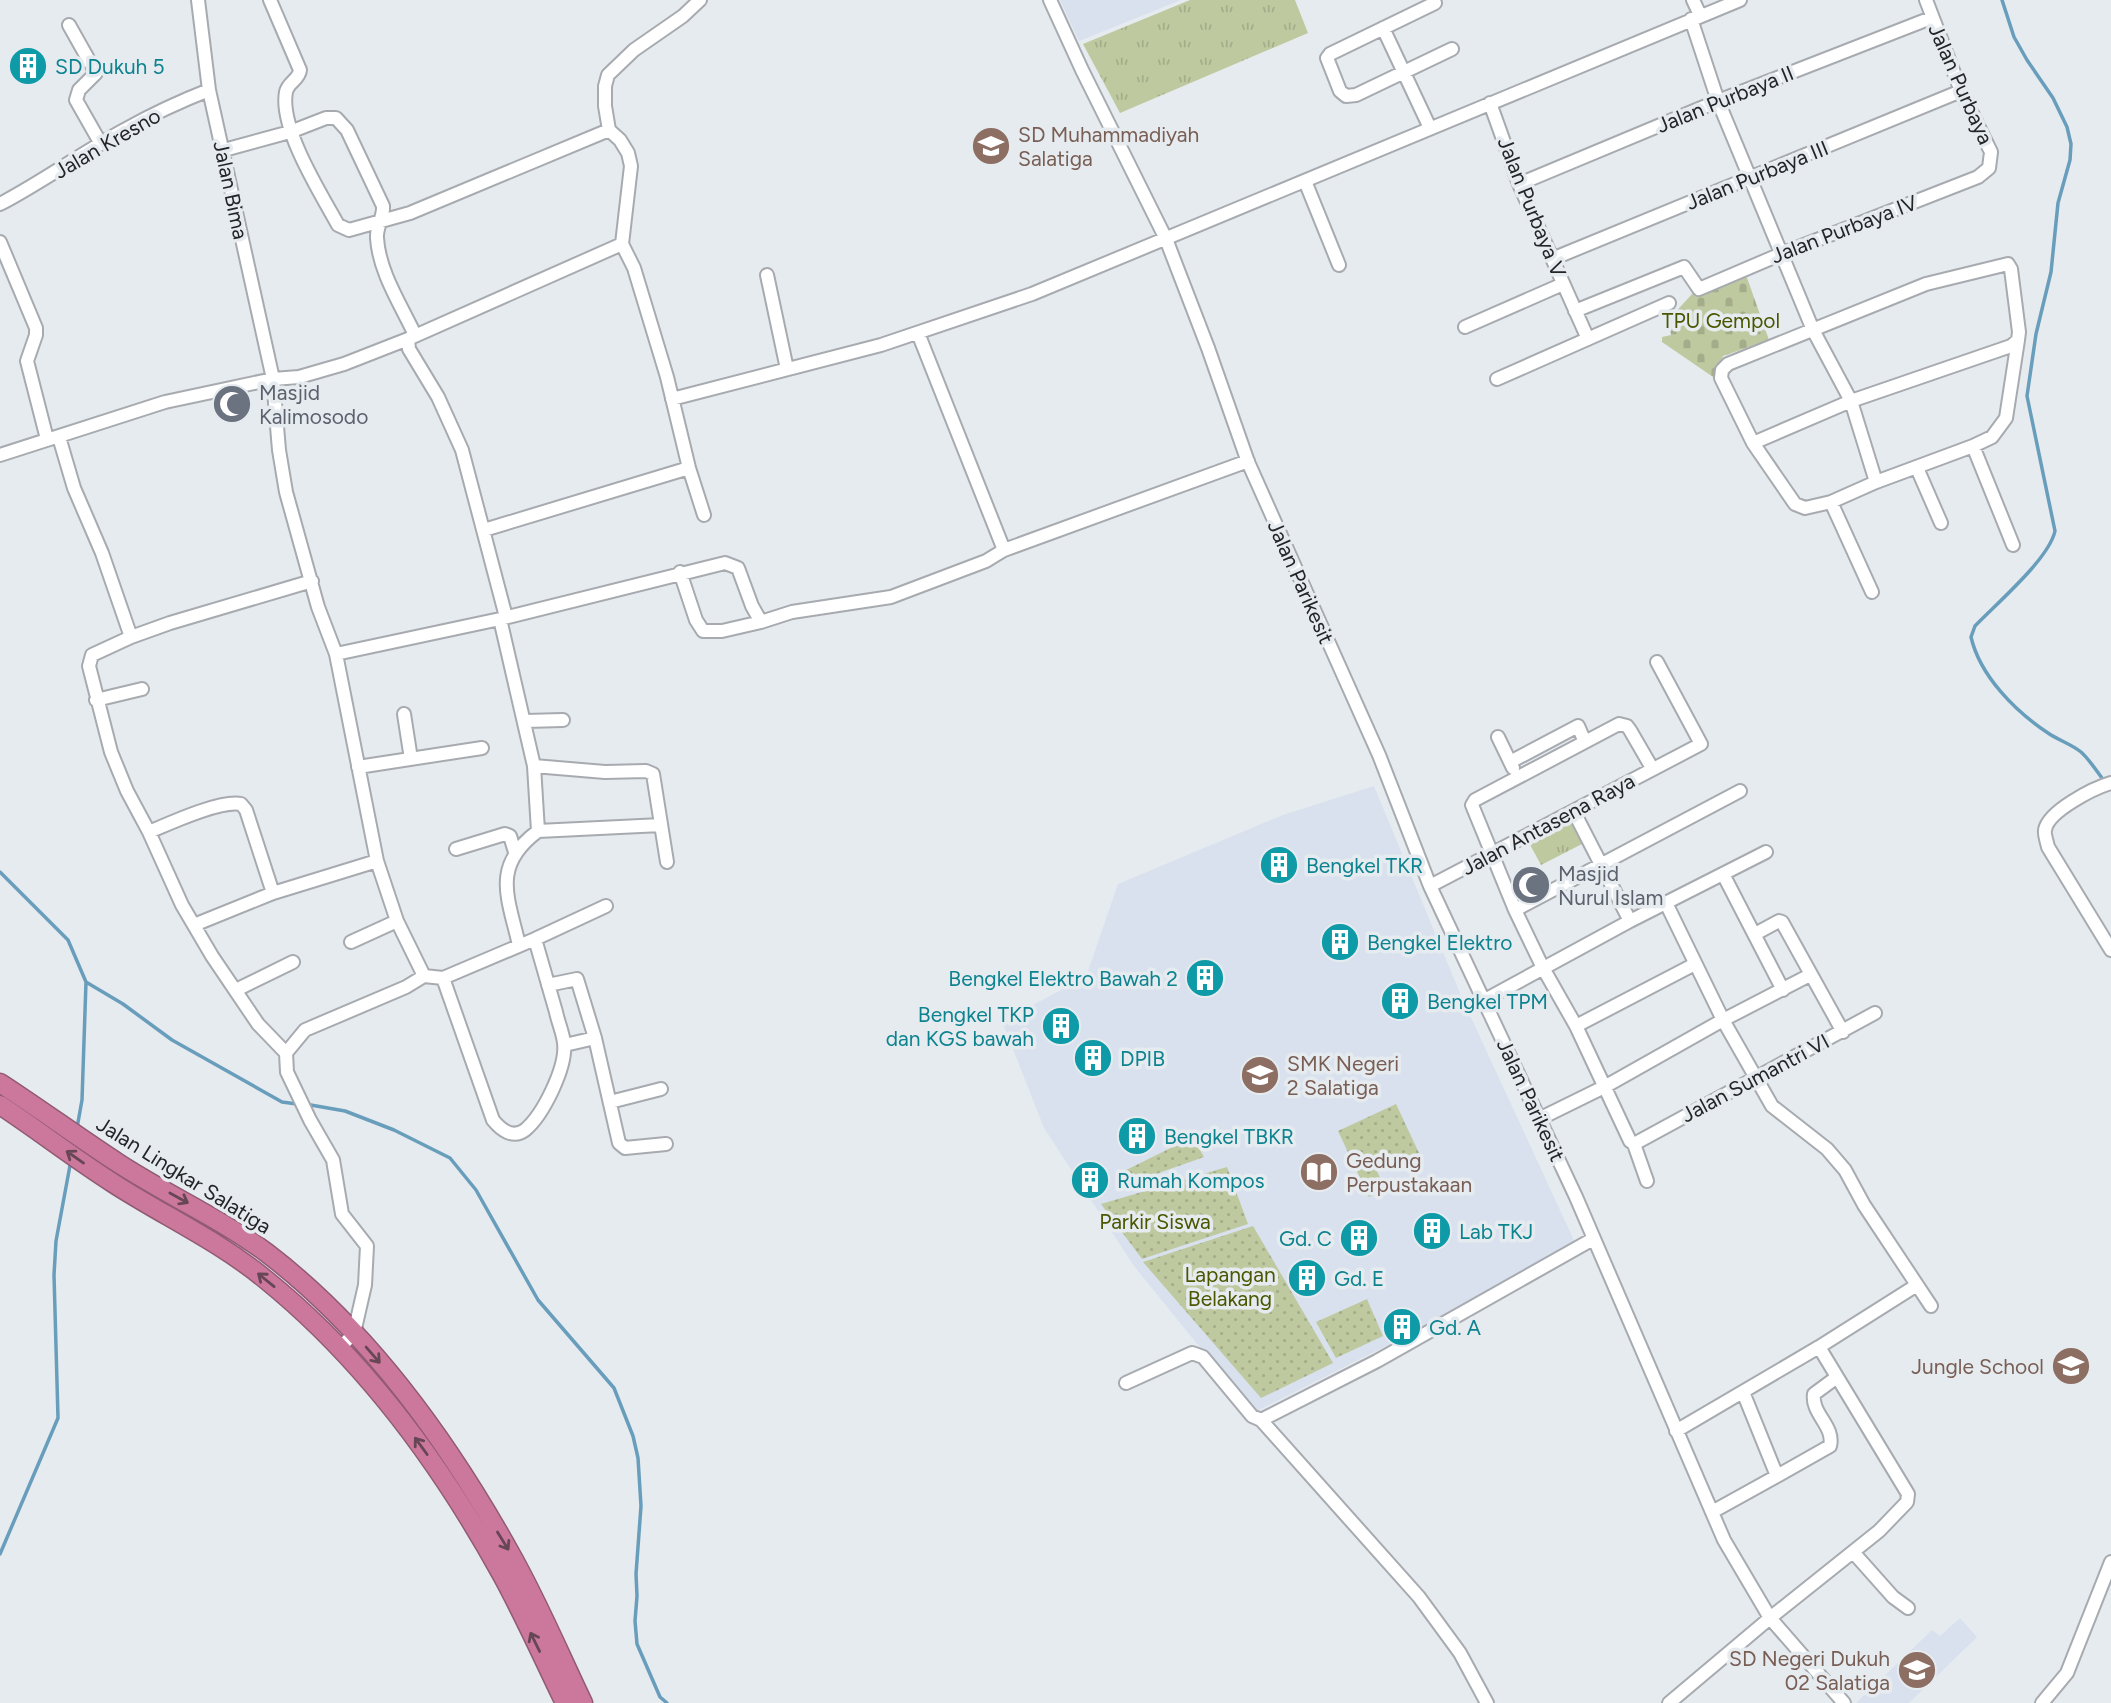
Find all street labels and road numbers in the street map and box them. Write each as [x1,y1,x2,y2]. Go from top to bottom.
street label: Jalan Purbaya [1923,20,1999,148]
street label: Jalan Purbaya II [1653,60,1797,138]
street label: Jalan Kresno [49,102,165,184]
street label: Jalan Purbaya V [1493,133,1572,281]
street label: Jalan Purbaya III [1682,135,1832,215]
street label: Jalan Bima [208,138,254,242]
street label: Jalan Purbaya IV [1767,189,1921,268]
street label: Jalan Parikesit [1263,516,1339,648]
street label: Jalan Antasena Raya [1457,768,1639,880]
street label: Jalan Sumantri VI [1677,1028,1833,1128]
street label: Jalan Parikesit [1492,1035,1570,1165]
street label: Jalan Lingkar Salatiga [92,1111,276,1239]

